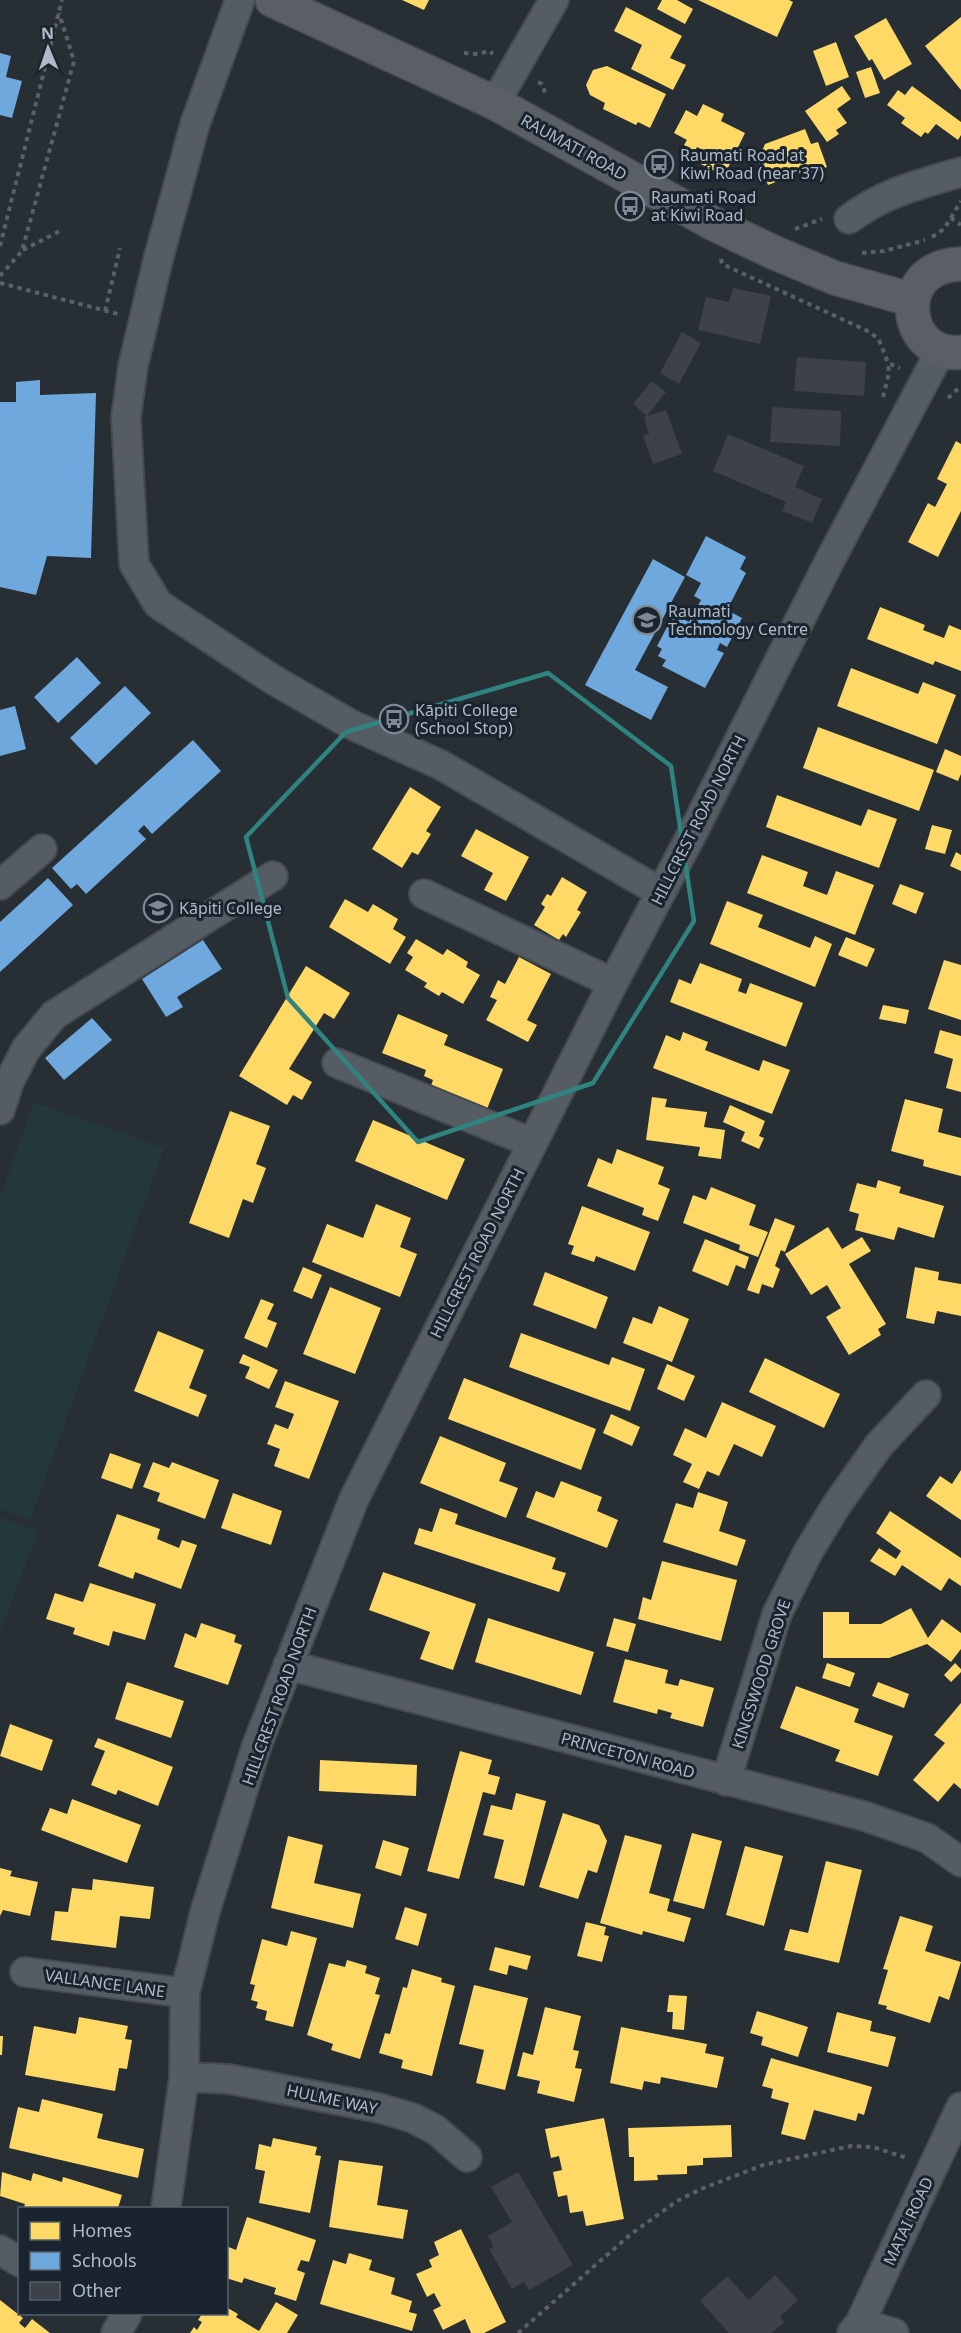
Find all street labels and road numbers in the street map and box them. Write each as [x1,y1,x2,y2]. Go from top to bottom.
street label: RAUMATI ROAD [517,109,631,185]
street label: HILLCREST ROAD NORTH [646,731,750,909]
street label: HILLCREST ROAD NORTH [425,1164,529,1342]
street label: KINGSWOOD GROVE [726,1596,796,1752]
street label: HILLCREST ROAD NORTH [236,1604,322,1788]
street label: PRINCETON ROAD [559,1727,697,1783]
street label: VALLANCE LANE [43,1964,167,2002]
street label: HULME WAY [285,2079,380,2120]
street label: MATAI ROAD [878,2173,938,2269]

